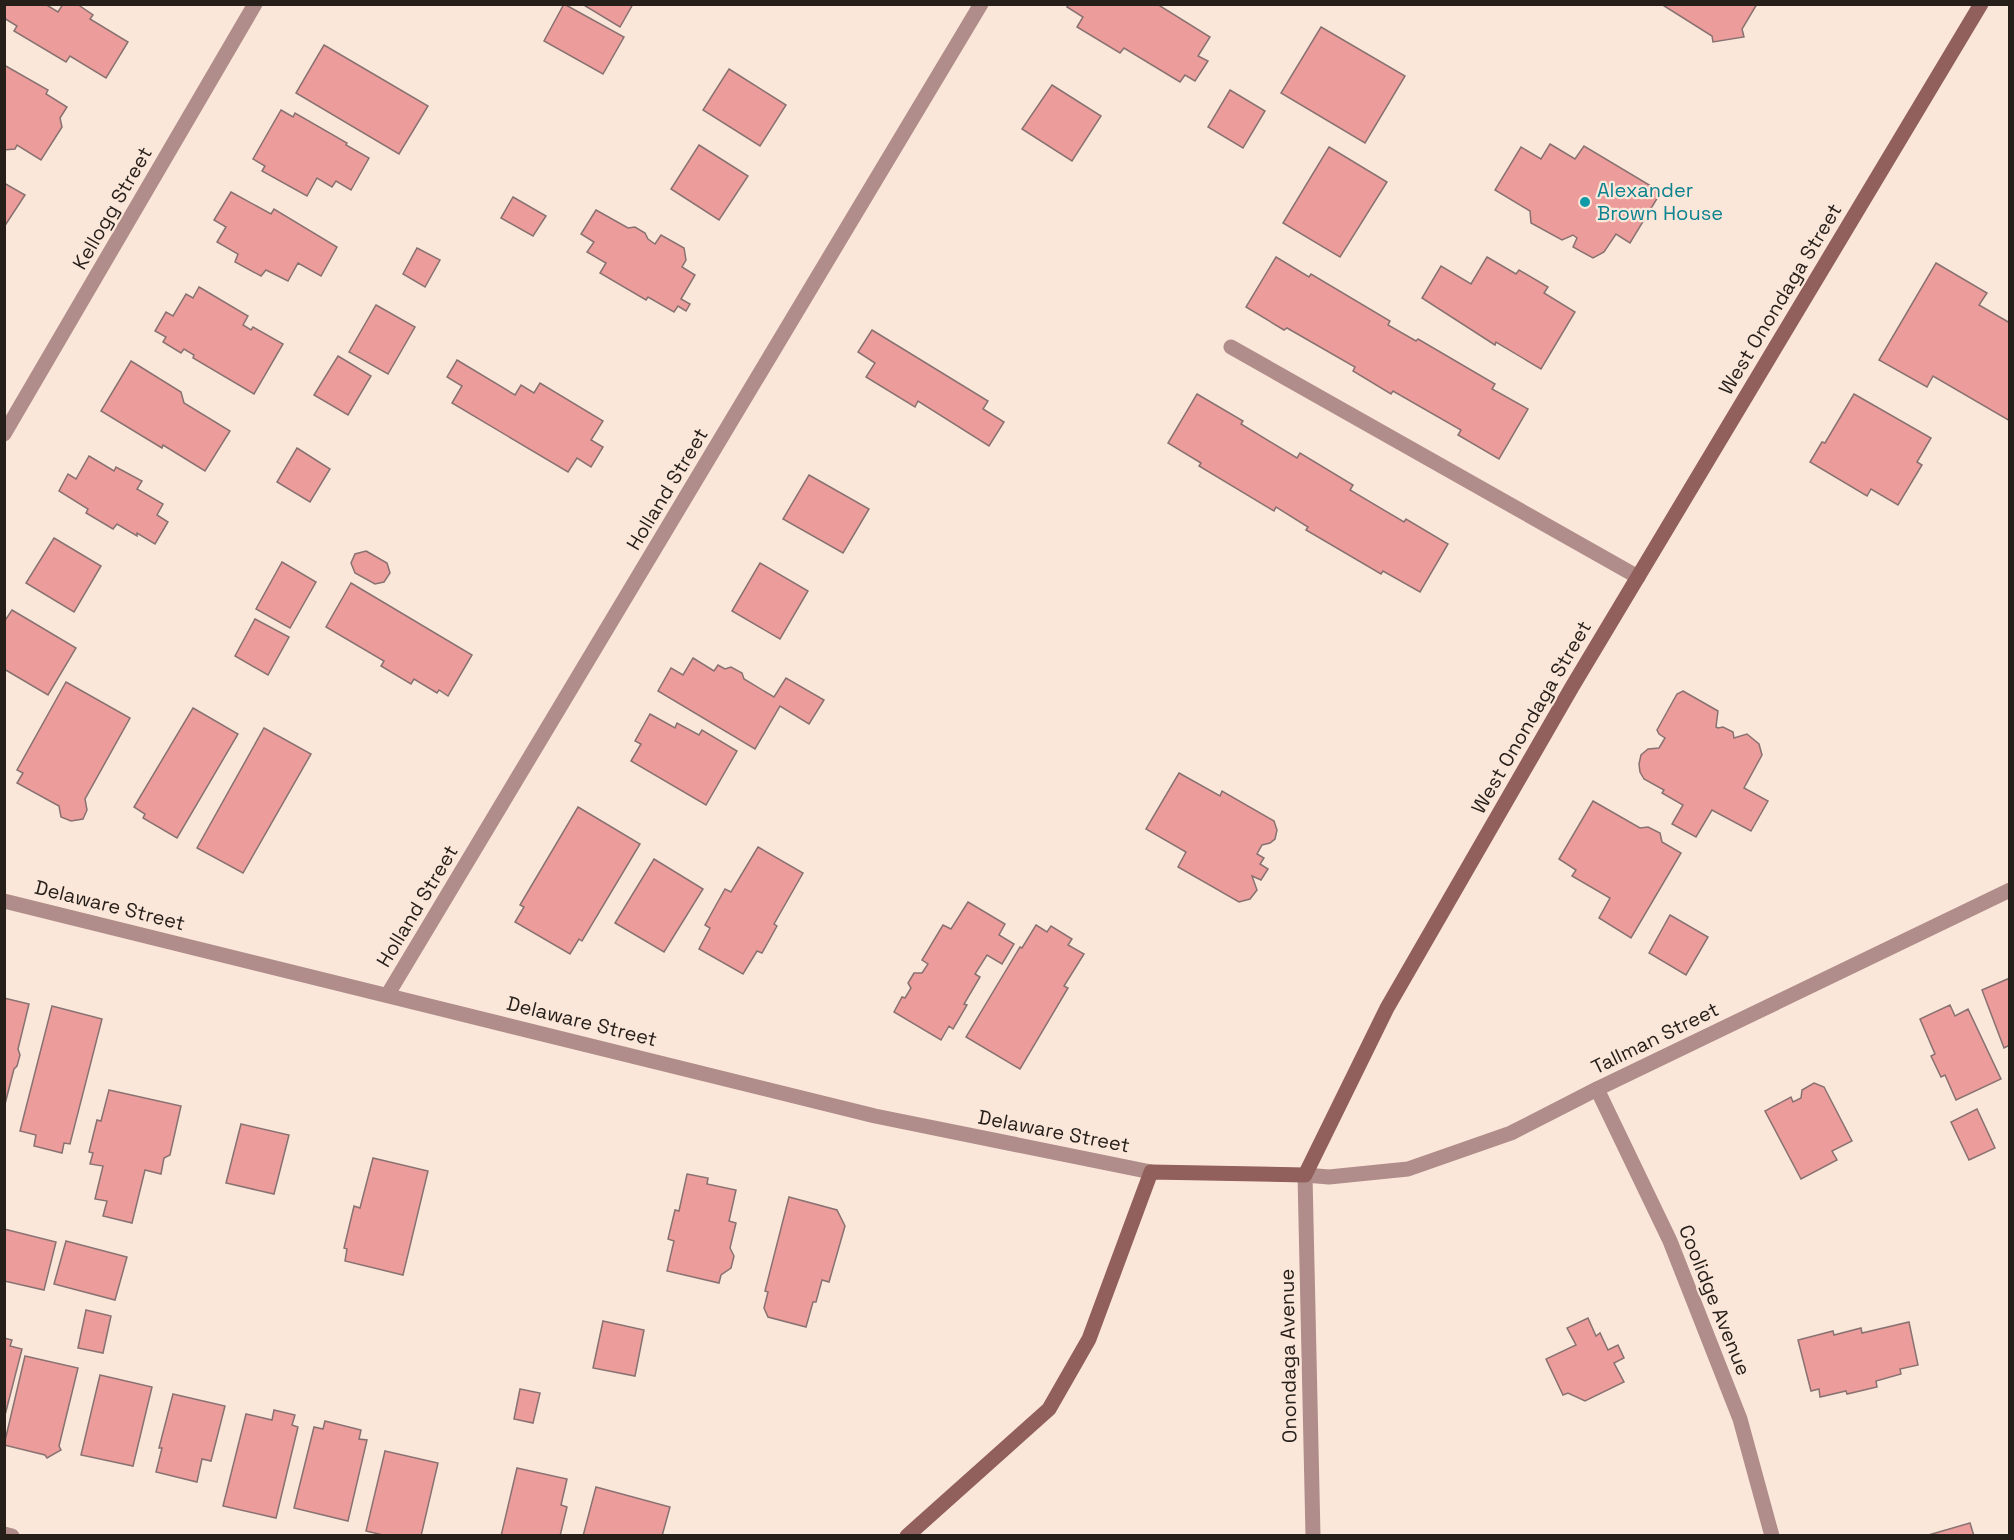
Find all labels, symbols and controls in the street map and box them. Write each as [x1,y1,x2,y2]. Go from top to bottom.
street label: Kellogg Street [66,142,158,274]
place label: Alexander Brown House [1597,177,1723,226]
marker: Alexander Brown House [1578,195,1592,209]
street label: West Onondaga Street [1713,199,1847,399]
street label: Holland Street [620,423,714,555]
street label: West Onondaga Street [1465,616,1597,818]
street label: Holland Street [370,840,464,972]
street label: Delaware Street [32,874,188,936]
street label: Delaware Street [504,990,660,1052]
street label: Tallman Street [1587,996,1723,1080]
street label: Delaware Street [976,1104,1132,1158]
street label: Coolidge Avenue [1673,1221,1757,1379]
street label: Onondaga Avenue [1273,1269,1303,1443]

